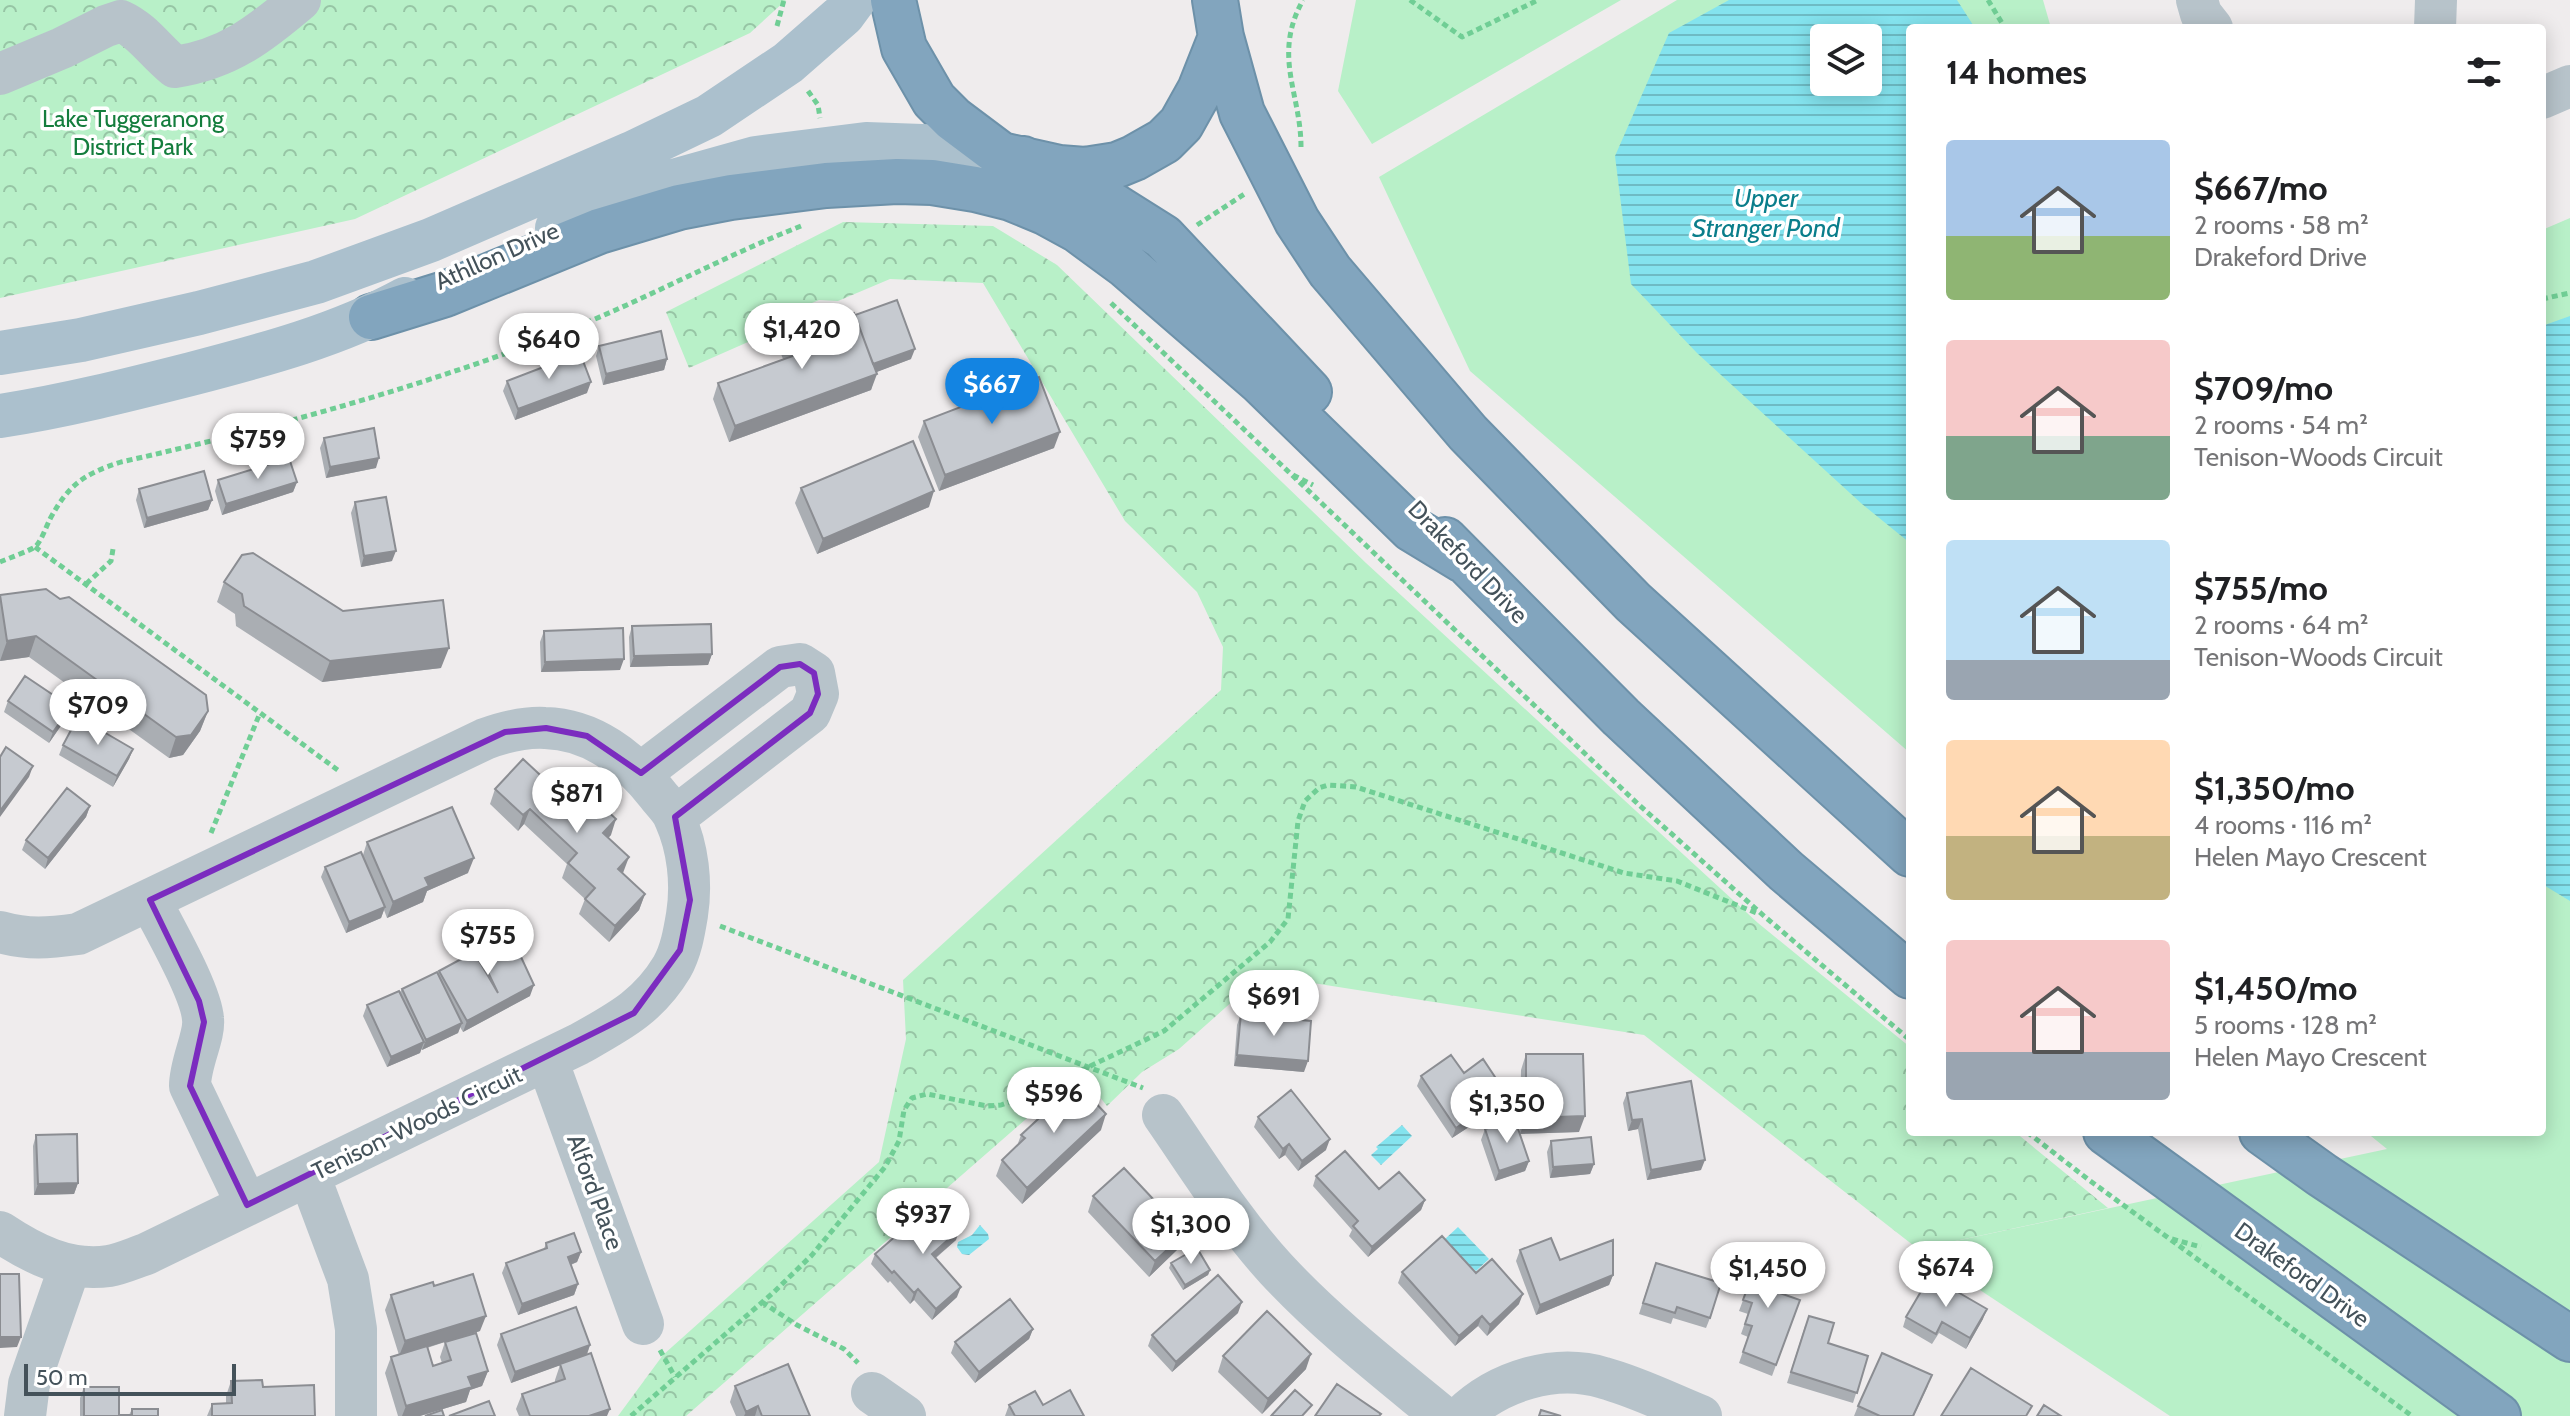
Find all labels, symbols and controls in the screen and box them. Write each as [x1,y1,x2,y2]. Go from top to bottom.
map controls [1810,24,1882,96]
button: layers [1810,24,1882,96]
icon: filters [2462,50,2506,94]
text: 14 homes [1946,51,2087,93]
park label: Lake Tuggeranong District Park [42,104,225,161]
text: $667/mo [2194,167,2328,209]
icon: home [2010,172,2106,268]
water label: Upper Stranger Pond [1692,182,1842,244]
text: 2 rooms · 58 m² [2194,209,2369,241]
street label: Athllon Drive [430,215,563,296]
text: Drakeford Drive [2194,241,2367,273]
pin: $1,420 [737,303,867,371]
pin: $640 [502,313,596,381]
text: $1,420 [763,313,841,345]
text: $640 [517,323,581,355]
pin: $667 [945,358,1039,426]
text: $709/mo [2194,367,2333,409]
text: $667 [963,368,1021,400]
icon: home [2010,372,2106,468]
text: 2 rooms · 54 m² [2194,409,2368,441]
pin: $759 [211,413,305,481]
text: $759 [230,423,286,455]
text: Tenison-Woods Circuit [2194,441,2443,473]
street label: Drakeford Drive [1403,494,1534,629]
text: $755/mo [2194,567,2328,609]
icon: home [2010,572,2106,668]
text: 2 rooms · 64 m² [2194,609,2369,641]
text: Tenison-Woods Circuit [2194,641,2443,673]
pin: $709 [51,679,145,747]
text: $709 [67,689,129,721]
pin: $871 [530,767,624,835]
text: $1,350/mo [2194,767,2355,809]
icon: home [2010,772,2106,868]
text: $871 [550,777,604,809]
text: 4 rooms · 116 m² [2194,809,2372,841]
text: Helen Mayo Crescent [2194,841,2427,873]
pin: $755 [441,909,535,977]
text: $755 [460,919,516,951]
text: $1,450/mo [2194,967,2357,1009]
pin: $691 [1227,970,1321,1038]
icon: home [2010,972,2106,1068]
text: $691 [1247,980,1301,1012]
text: 5 rooms · 128 m² [2194,1009,2377,1041]
text: Helen Mayo Crescent [2194,1041,2427,1073]
street label: Tenison-Woods Circuit [307,1059,526,1186]
pin: $596 [1007,1067,1101,1135]
text: $596 [1025,1077,1083,1109]
pin: $1,350 [1442,1077,1572,1145]
text: $1,350 [1468,1087,1546,1119]
street label: Alford Place [561,1130,630,1254]
pin: $937 [876,1188,970,1256]
text: $937 [895,1198,951,1230]
pin: $1,300 [1126,1198,1256,1266]
text: $1,300 [1150,1208,1232,1240]
street label: Drakeford Drive [2229,1216,2375,1333]
pin: $674 [1899,1241,1993,1309]
pin: $1,450 [1703,1242,1833,1310]
text: $674 [1917,1251,1975,1283]
text: $1,450 [1728,1252,1808,1284]
scale bar [24,1360,236,1396]
text: 50 m [36,1364,88,1391]

